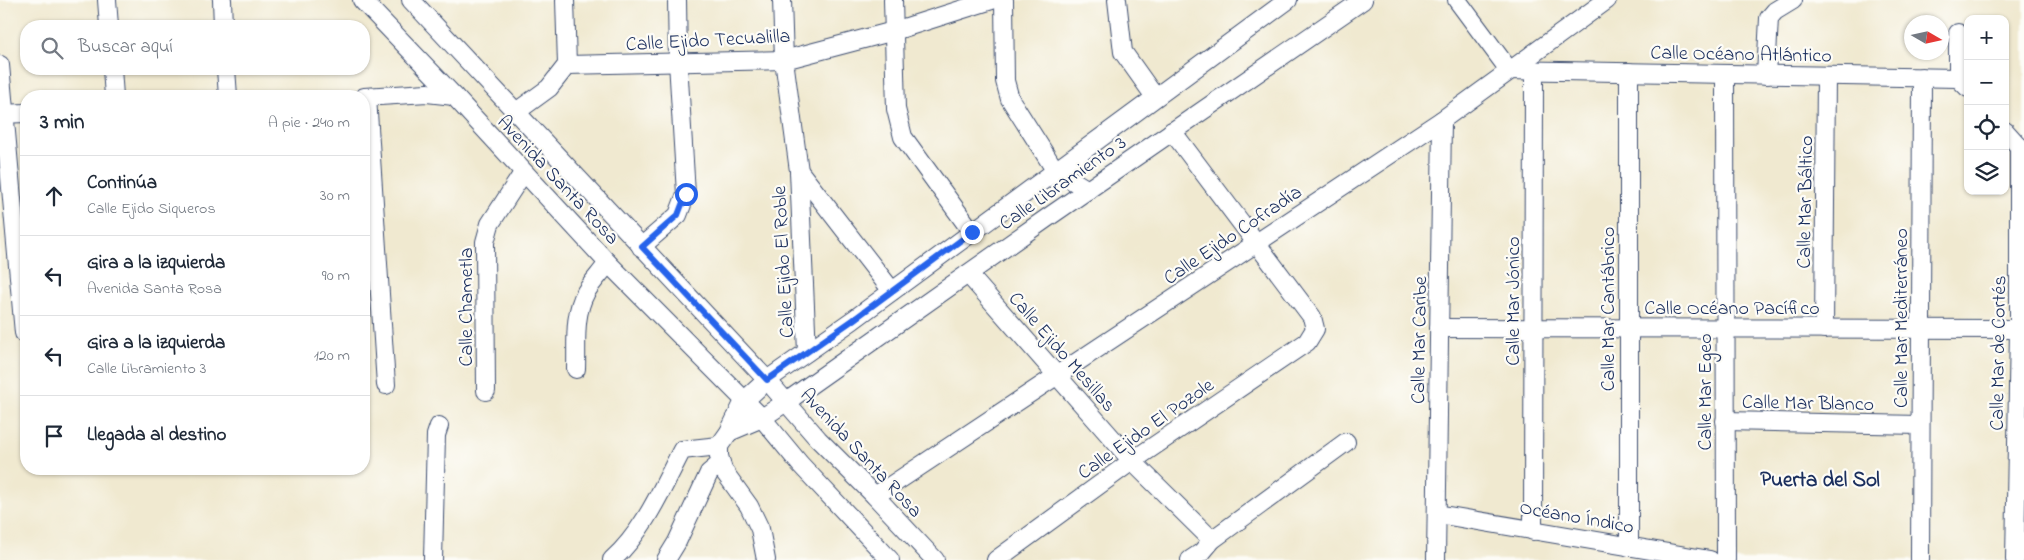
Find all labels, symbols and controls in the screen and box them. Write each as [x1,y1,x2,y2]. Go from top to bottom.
north arrow [1904,15,1949,60]
map controls [1964,15,2009,195]
button: + [1964,15,2009,60]
search box [20,20,370,75]
street label: Calle Ejido Tecualilla [625,23,791,60]
icon: search [38,34,66,62]
text: Buscar aquí [78,34,173,61]
street label: Calle Océano Atlántico [1650,39,1832,72]
button: − [1964,60,2009,105]
button: locate [1964,105,2009,150]
text: 3 min [40,108,84,138]
street label: Avenida Santa Rosa [489,109,625,252]
text: A pie · 240 m [268,111,350,135]
street label: Calle Libramiento 3 [994,129,1133,239]
street label: Calle Mar Báltico [1791,135,1822,269]
button: layers [1964,150,2009,195]
text: Continúa [87,170,157,197]
street label: Calle Ejido Cofradía [1158,179,1308,293]
icon: ahead [40,182,68,210]
route start [675,183,698,206]
text: 30 m [320,184,350,208]
street label: Calle Ejido El Roble [766,185,803,339]
text: Calle Ejido Siqueros [87,197,216,221]
route end [961,221,984,244]
street label: Calle Mar Cantábrico [1595,227,1624,391]
street label: Calle Mar Mediterráneo [1888,228,1917,408]
street label: Calle Mar Jónico [1500,236,1529,366]
street label: Calle Chametla [453,247,482,367]
text: Gira a la izquierda [87,250,225,277]
icon: left [40,262,68,290]
text: 90 m [322,264,350,288]
street label: Calle Mar de Cortés [1984,275,2015,431]
street label: Calle Mar Caribe [1405,276,1436,404]
text: Avenida Santa Rosa [87,277,222,301]
street label: Calle Ejido Mesillas [1001,286,1122,419]
street label: Calle Océano Pacífico [1644,295,1820,324]
text: Gira a la izquierda [87,330,225,357]
street label: Calle Mar Egeo [1692,333,1722,451]
icon: left [40,342,68,370]
text: 120 m [314,344,350,368]
text: Calle Libramiento 3 [87,357,206,381]
street label: Calle Ejido El Pozole [1072,372,1221,488]
street label: Avenida Santa Rosa [792,382,928,525]
street label: Calle Mar Blanco [1742,389,1874,420]
icon: arrive [40,422,68,450]
text: Llegada al destino [87,422,226,449]
district label: Puerta del Sol [1760,466,1880,496]
street label: Océano Índico [1517,494,1636,543]

